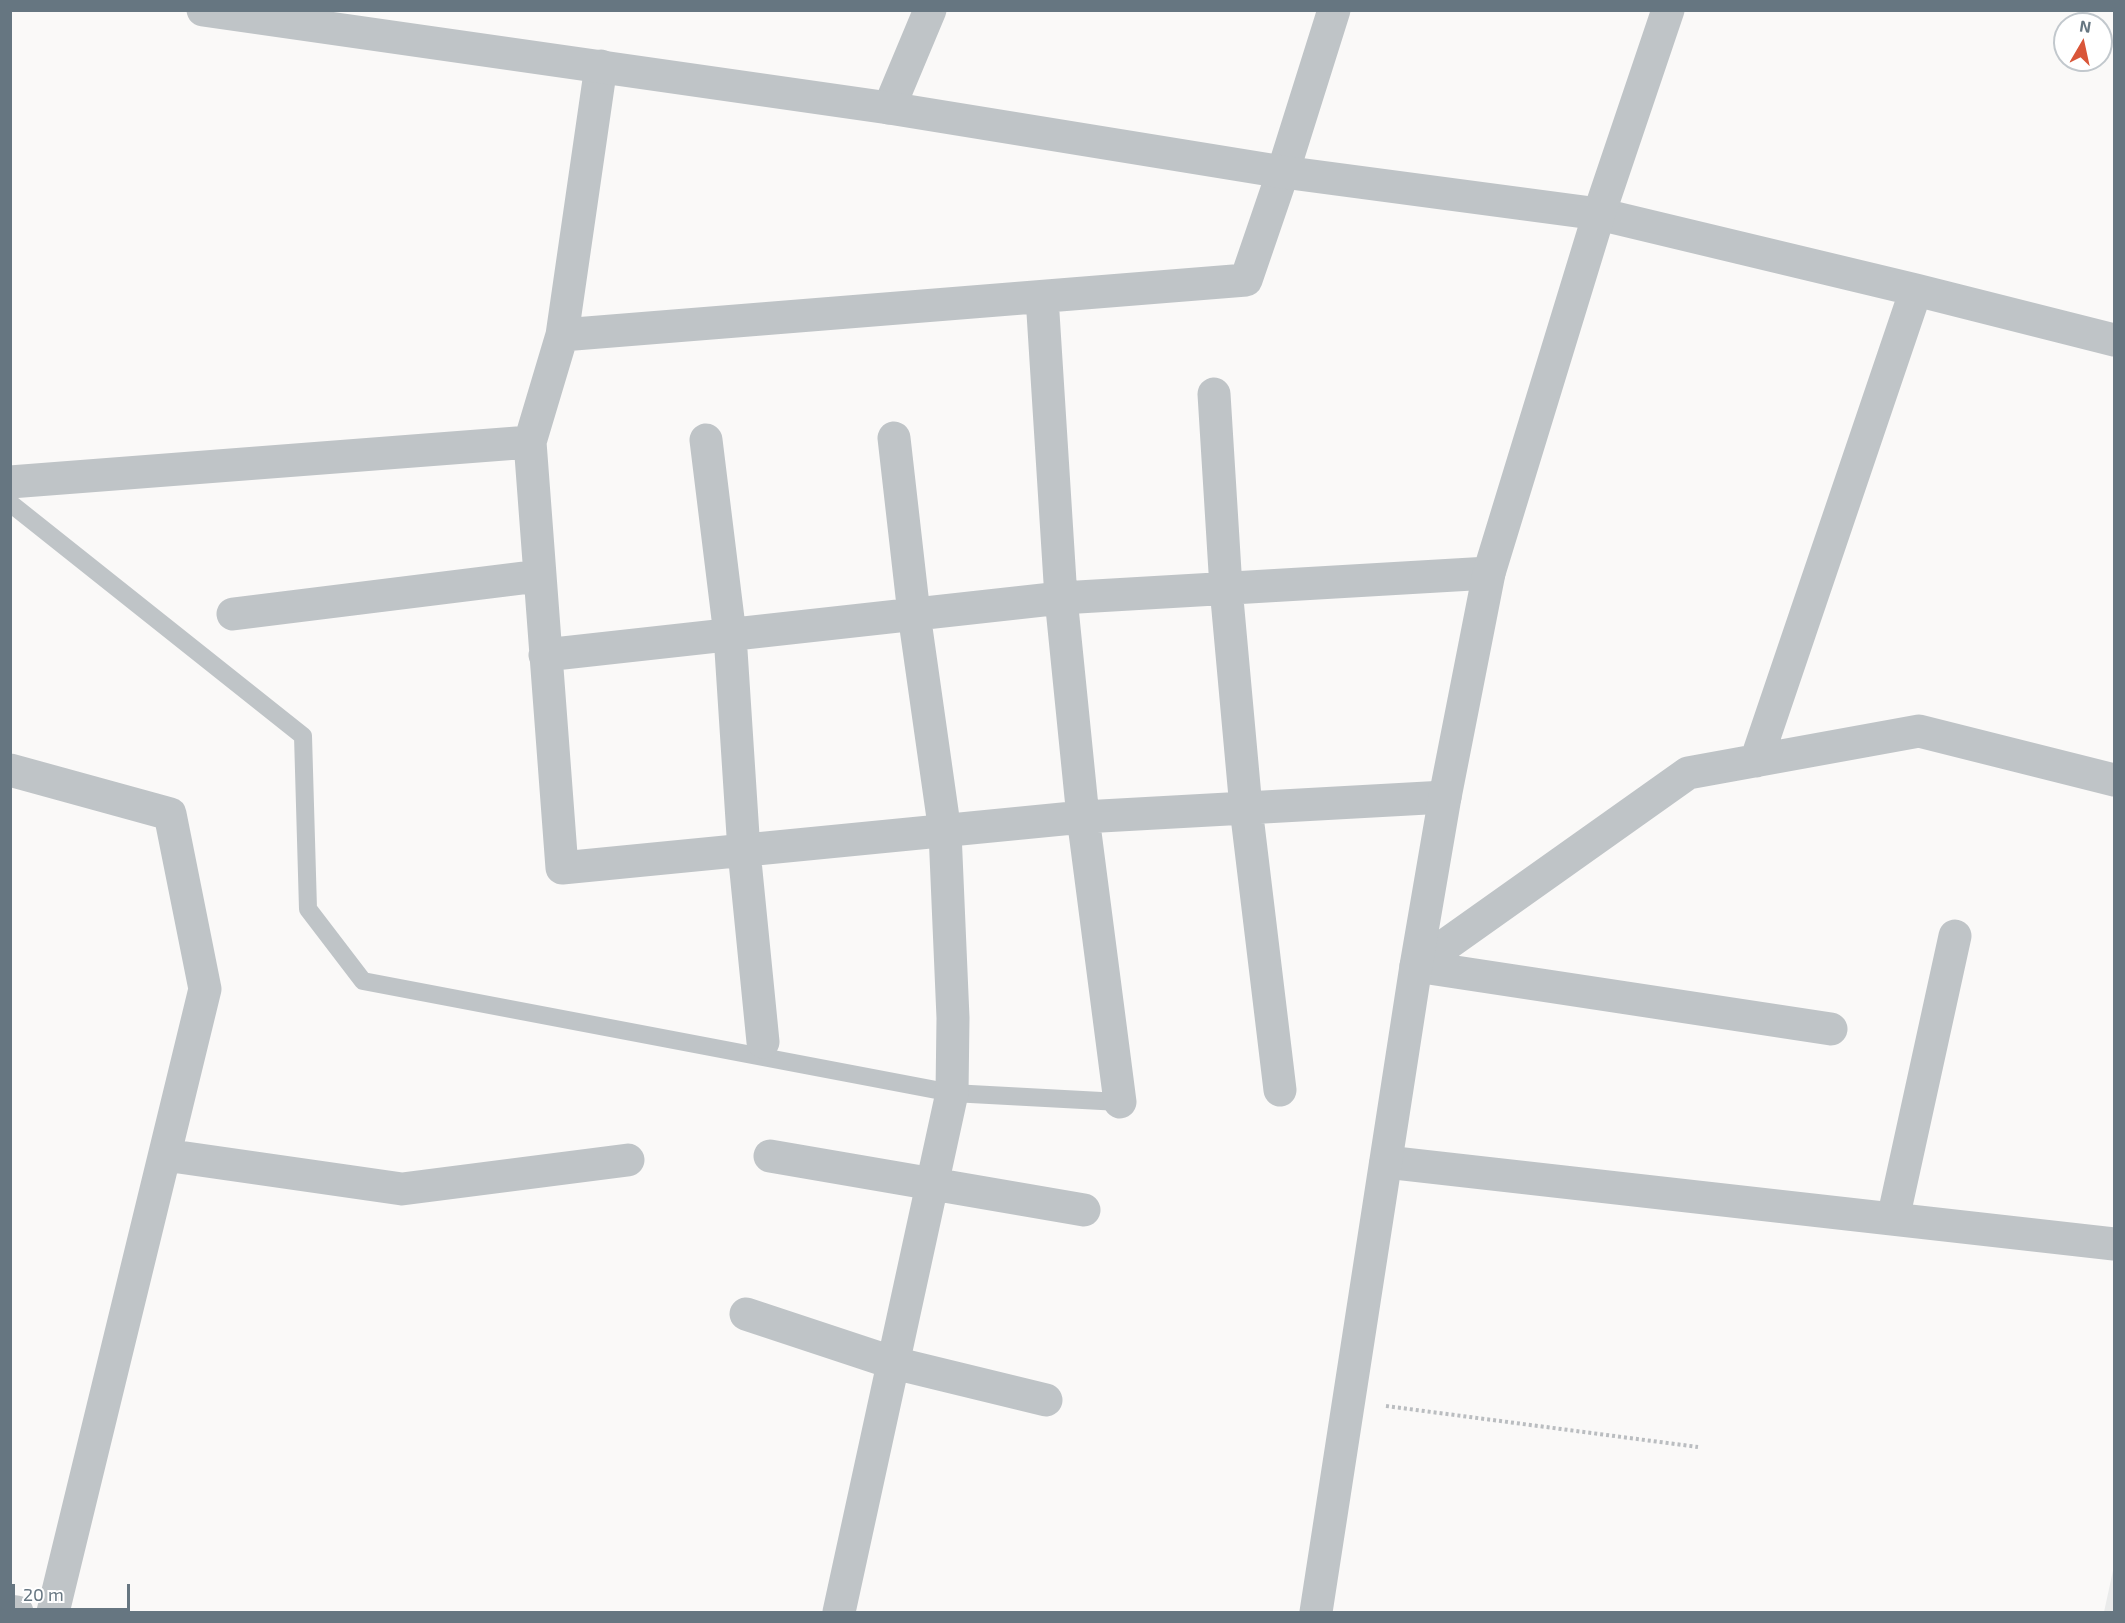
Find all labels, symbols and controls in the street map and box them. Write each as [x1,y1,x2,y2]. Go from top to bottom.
north arrow [2053,12,2113,72]
text: N [2078,15,2093,36]
scale bar [15,1572,134,1610]
text: 20 m [23,1583,64,1605]

